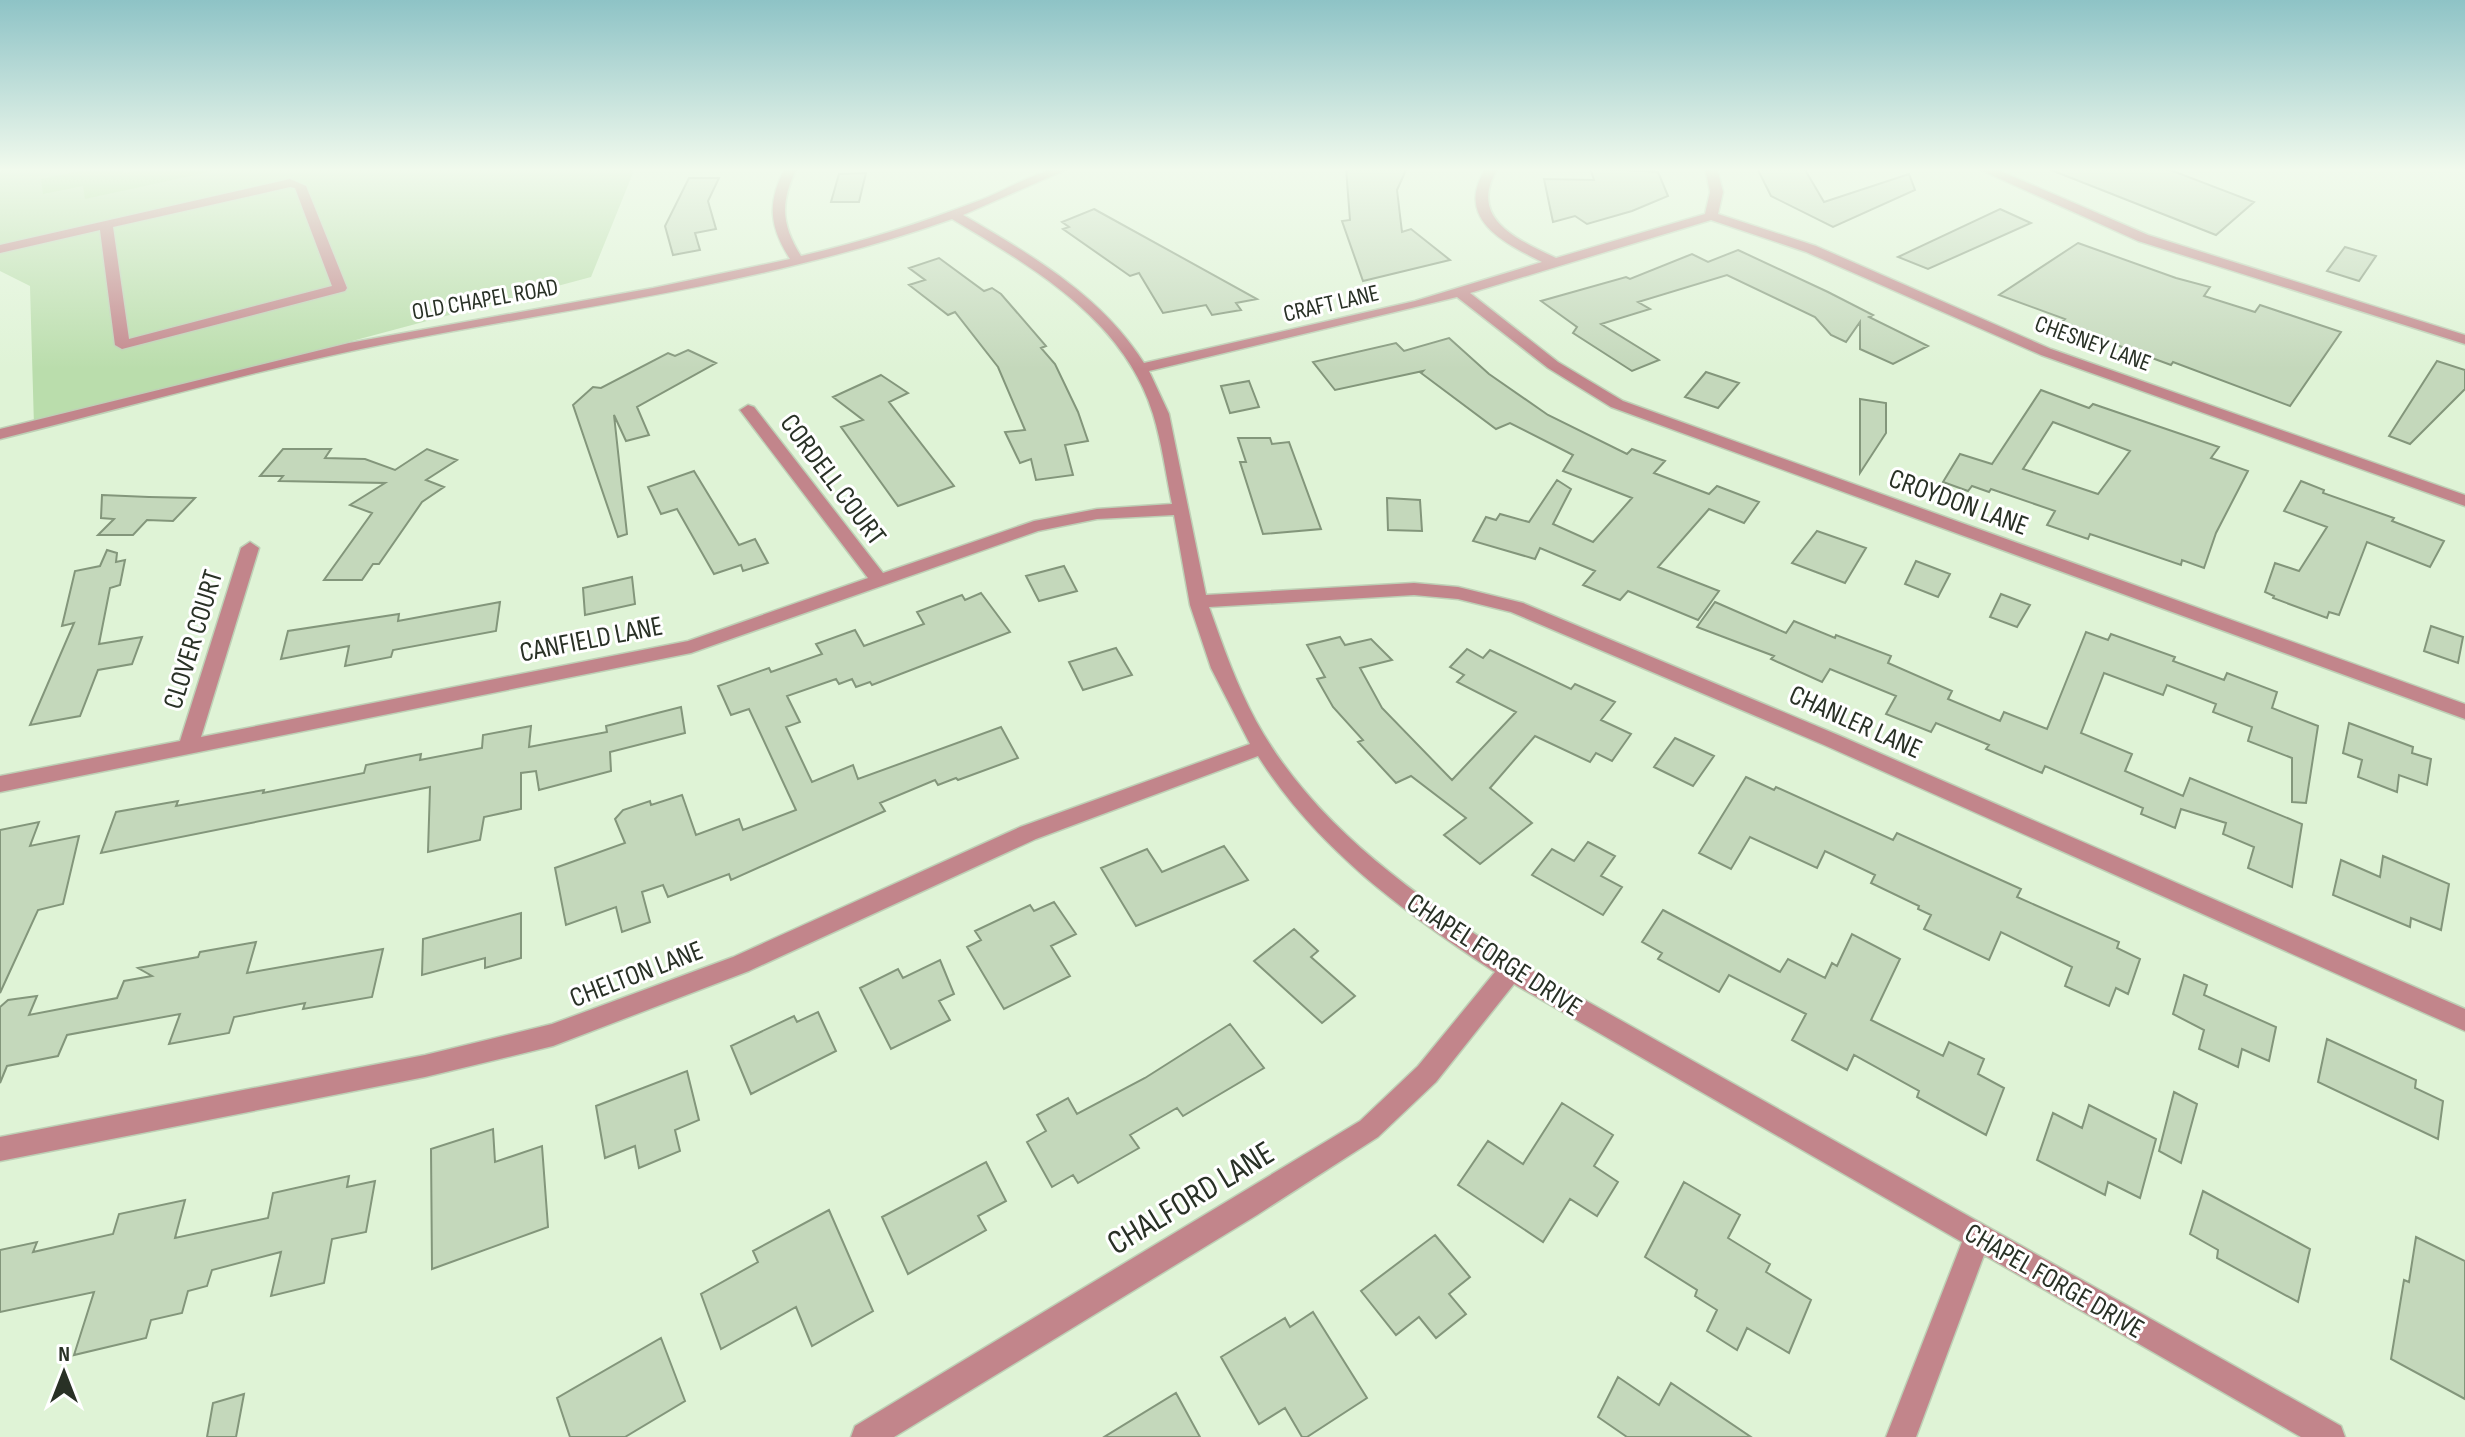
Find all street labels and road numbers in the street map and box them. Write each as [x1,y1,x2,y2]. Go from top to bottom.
street label: OLD CHAPEL ROAD [410,272,560,327]
street label: CRAFT LANE [1280,278,1382,329]
street label: CHESNEY LANE [2031,309,2155,378]
street label: CORDELL COURT [773,408,893,552]
street label: CROYDON LANE [1884,462,2033,543]
street label: CLOVER COURT [157,566,230,713]
street label: CANFIELD LANE [517,609,666,670]
street label: CHANLER LANE [1784,678,1927,766]
street label: CHAPEL FORGE DRIVE [1401,887,1588,1024]
street label: CHELTON LANE [565,934,708,1015]
street label: CHALFORD LANE [1100,1132,1282,1264]
street label: CHAPEL FORGE DRIVE [1959,1217,2150,1346]

